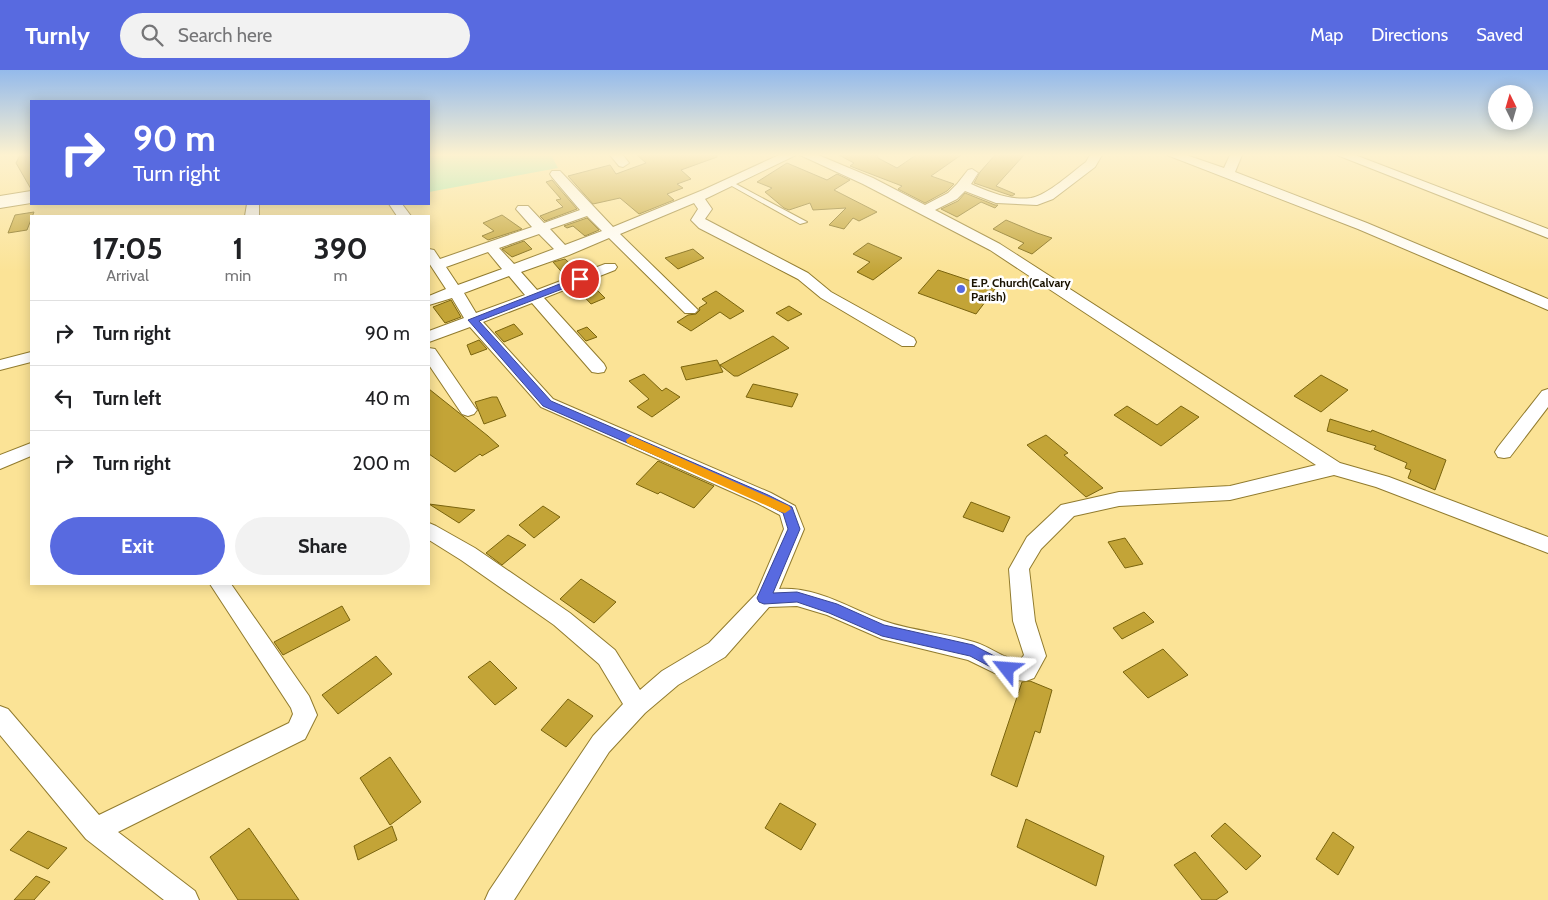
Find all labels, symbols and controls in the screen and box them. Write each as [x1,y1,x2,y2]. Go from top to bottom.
search box [120,13,470,58]
text: Turnly [25,21,90,50]
icon: search [138,21,166,49]
text: Search here [178,24,272,47]
text: Map [1310,24,1343,46]
text: Directions [1371,24,1448,46]
text: Saved [1476,24,1523,46]
north arrow [1488,85,1532,130]
map controls [1488,85,1533,130]
text: 90 m [133,117,216,160]
icon: right [50,120,115,185]
text: Turn right [133,160,220,187]
text: 17:05 [92,230,163,267]
text: 1 [233,230,244,267]
text: 390 [314,230,368,267]
pin [559,258,601,300]
icon: arrive [566,265,594,293]
text: Arrival [106,266,149,285]
text: min [225,266,251,285]
text: m [334,266,348,285]
place label: E.P. Church(Calvary Parish) [971,275,1071,304]
marker: E.P. Church(Calvary Parish) [955,283,967,295]
icon: right [50,319,78,347]
text: Turn right [93,322,171,345]
text: 90 m [365,322,410,345]
icon: left [50,384,78,412]
text: Turn left [93,387,161,410]
text: 40 m [365,387,410,410]
icon: right [50,449,78,477]
text: Turn right [93,452,171,475]
text: 200 m [353,452,410,475]
button: Exit [50,517,225,575]
button: Share [235,517,410,575]
position arrow [980,642,1032,694]

